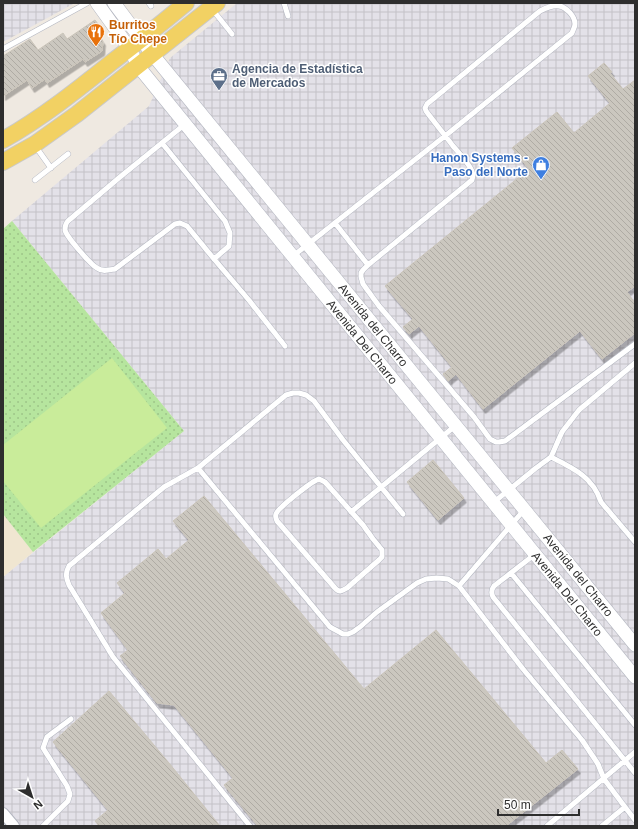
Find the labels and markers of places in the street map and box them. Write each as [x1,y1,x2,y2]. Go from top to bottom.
place label: Burritos Tío Chepe [109,18,167,46]
restaurant icon: Burritos Tío Chepe [86,22,106,47]
place label: Agencia de Estadística de Mercados [232,62,363,90]
office icon: Agencia de Estadística de Mercados [209,66,229,91]
place label: Hanon Systems - Paso del Norte [431,151,528,179]
shop icon: Hanon Systems - Paso del Norte [531,155,551,180]

